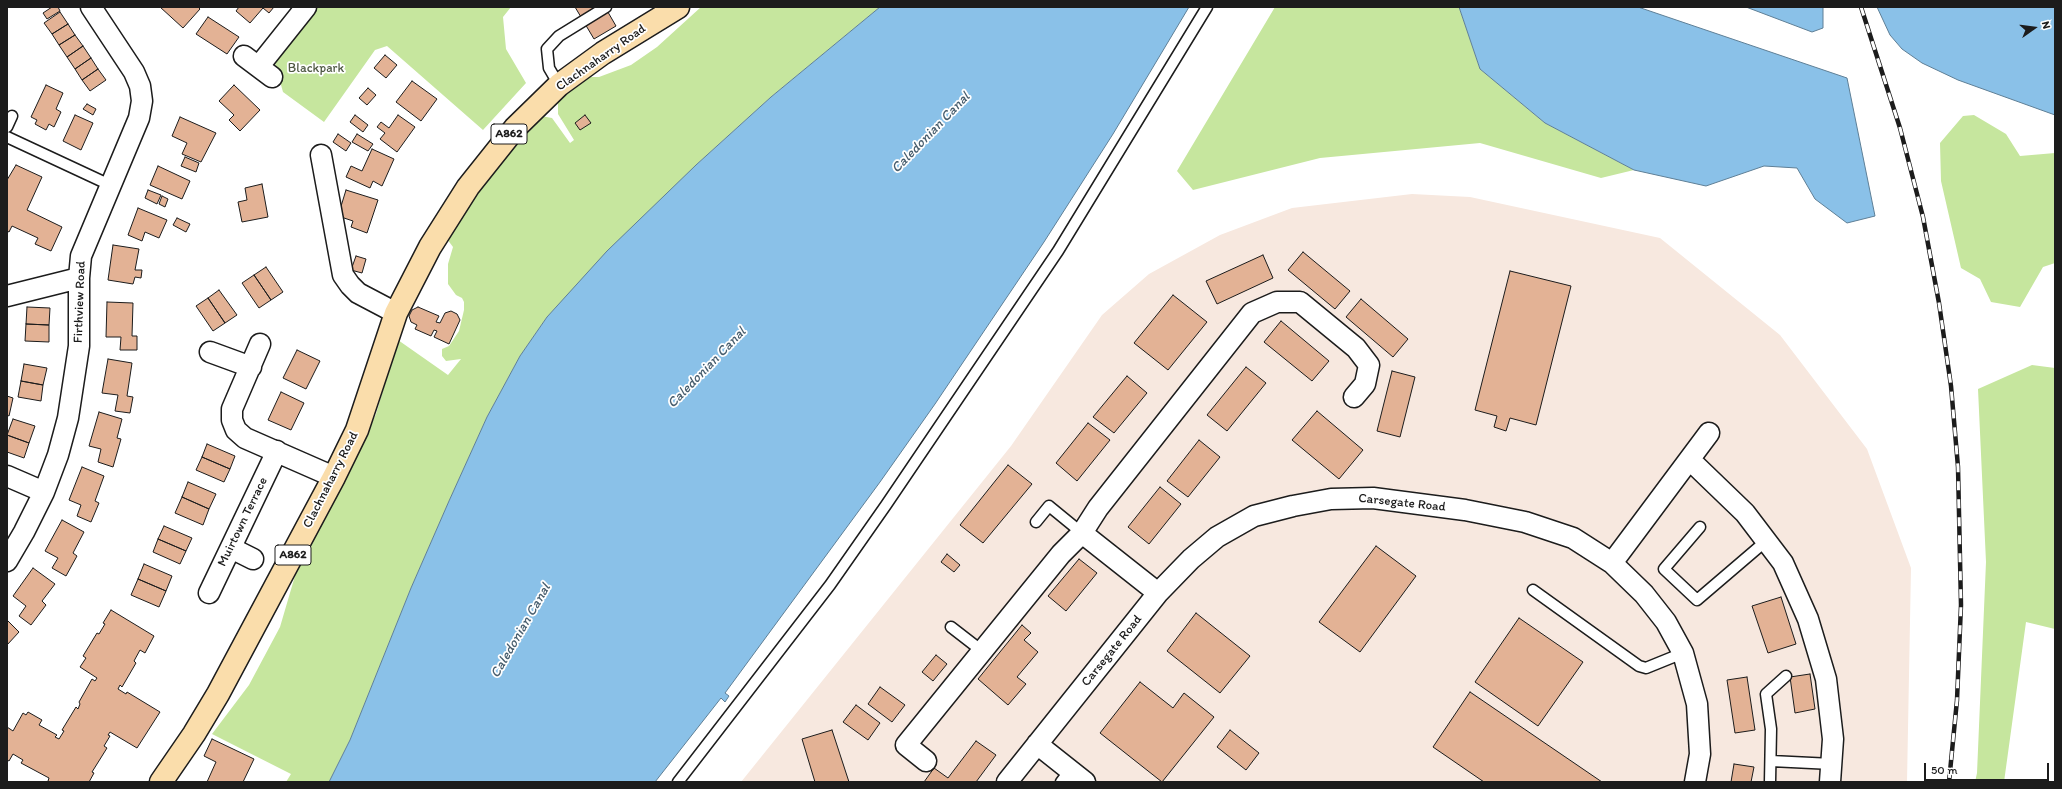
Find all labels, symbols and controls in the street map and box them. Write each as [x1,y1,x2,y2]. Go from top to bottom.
north arrow [2014,8,2054,48]
text: N [2039,20,2053,30]
street label: Clachnaharry Road [553,21,649,95]
park label: Blackpark [288,61,344,77]
water label: Caledonian Canal [888,89,974,177]
road number: A862 [491,124,527,144]
street label: Firthview Road [71,261,89,343]
water label: Caledonian Canal [664,324,750,412]
street label: Clachnaharry Road [300,429,362,531]
street label: Muirtown Terrace [215,475,271,569]
street label: Carsegate Road [1358,491,1446,515]
road number: A862 [275,545,311,565]
water label: Caledonian Canal [487,581,555,681]
street label: Carsegate Road [1078,612,1146,690]
scale bar [1926,755,2051,781]
text: 50 m [1931,763,1957,777]

